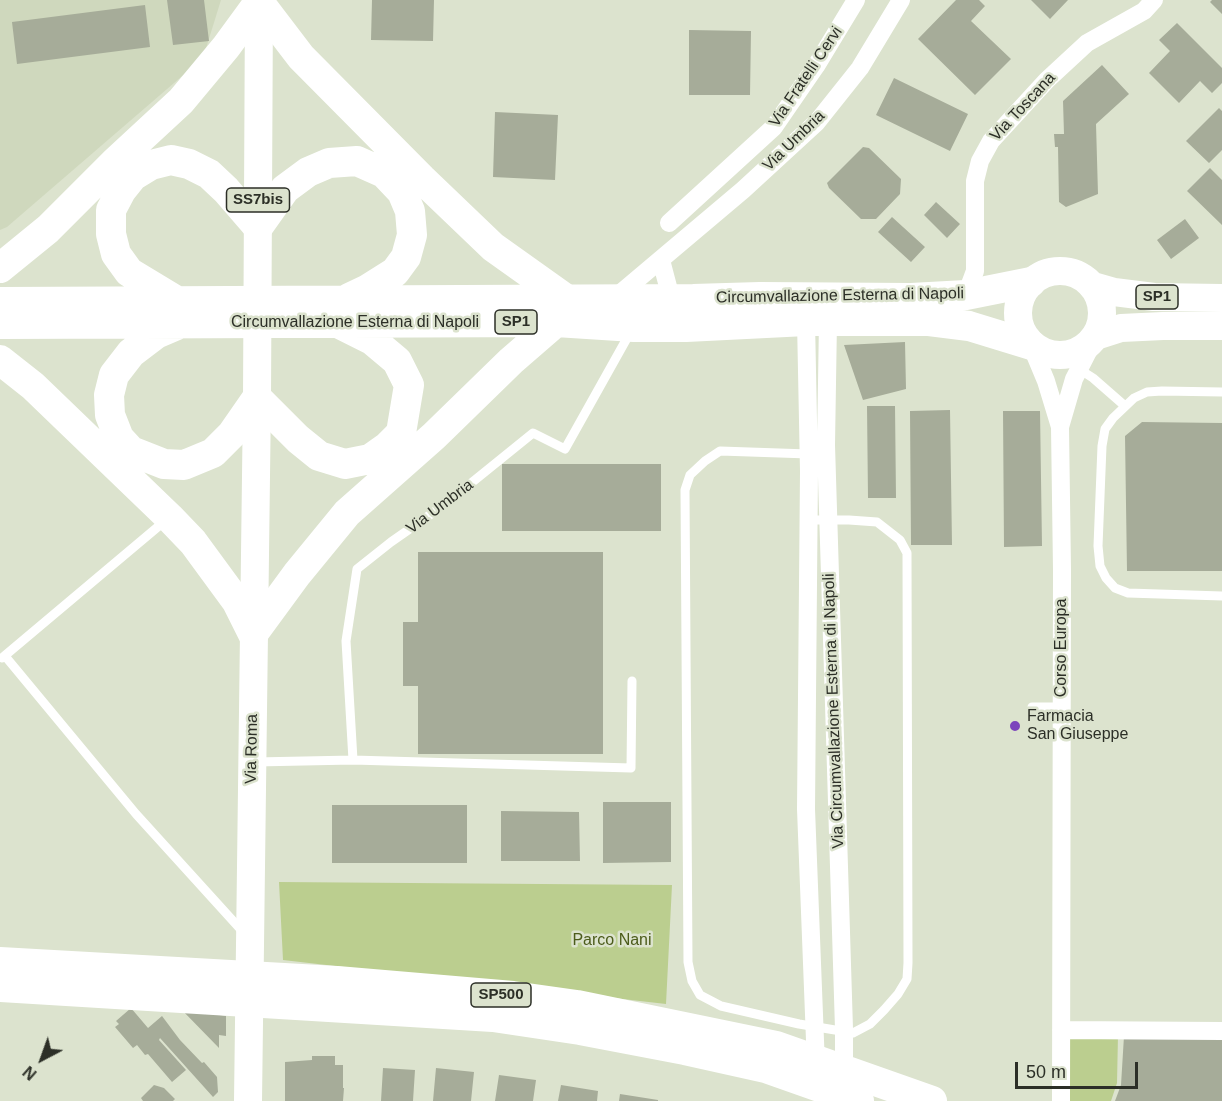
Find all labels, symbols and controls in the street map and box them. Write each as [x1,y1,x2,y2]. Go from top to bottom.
street label: Via Fratelli Cervi [765,23,847,131]
street label: Via Toscana [986,69,1060,145]
street label: Via Umbria [759,107,829,175]
road number: SS7bis [226,188,290,212]
street label: Circumvallazione Esterna di Napoli [716,284,964,308]
road number: SP1 [1136,285,1178,309]
road number: SP1 [495,310,537,334]
street label: Circumvallazione Esterna di Napoli [231,313,479,333]
street label: Via Umbria [403,476,477,538]
street label: Via Circumvallazione Esterna di Napoli [820,573,848,849]
street label: Corso Europa [1052,599,1072,697]
place label: Farmacia San Giuseppe [1027,707,1128,745]
street label: Via Roma [242,714,262,784]
marker: Farmacia San Giuseppe [1008,719,1022,733]
park label: Parco Nani [572,931,652,951]
road number: SP500 [471,983,531,1007]
north arrow [12,1029,72,1089]
scale bar [1018,1050,1141,1088]
text: 50 m [1026,1062,1066,1082]
text: N [20,1063,40,1083]

